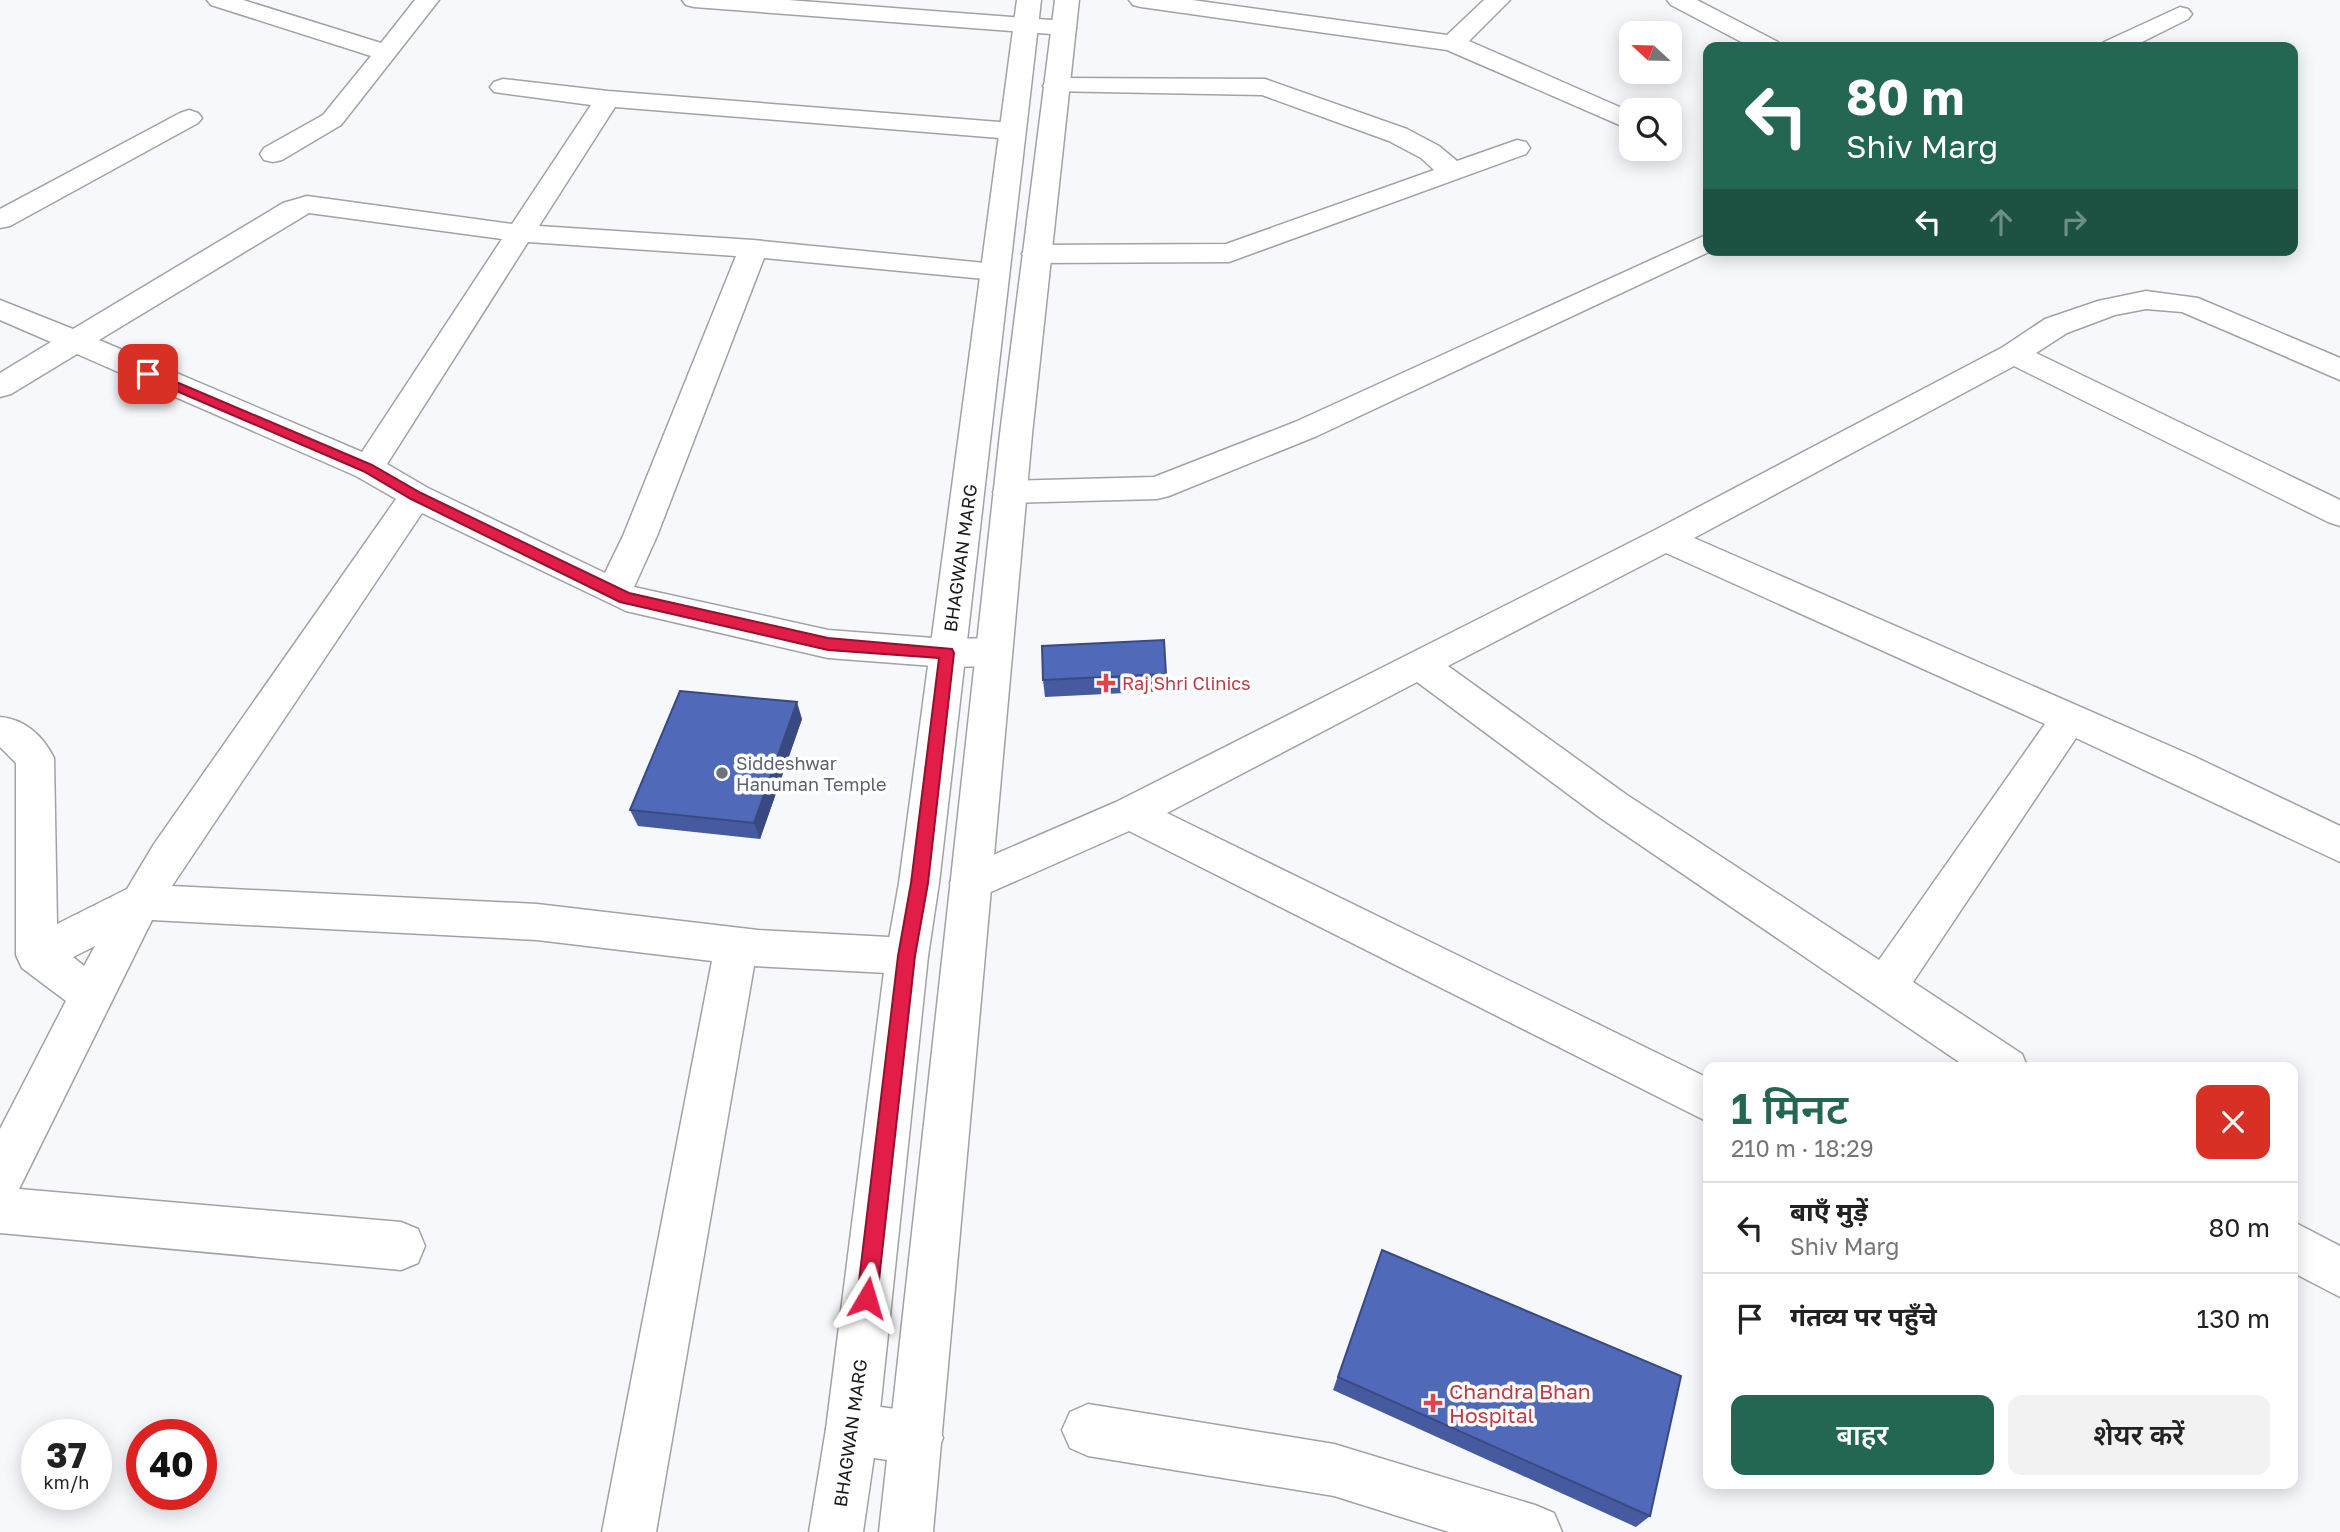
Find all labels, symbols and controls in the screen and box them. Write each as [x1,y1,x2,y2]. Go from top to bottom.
north arrow [1619,21,1682,84]
map controls [1619,21,1682,161]
text: 80 m [1846,67,1964,126]
icon: left [1731,70,1822,161]
button: search [1619,98,1682,161]
text: Shiv Marg [1846,127,1998,165]
icon: left [1909,203,1947,241]
icon: ahead [1982,203,2020,241]
icon: right [2055,203,2093,241]
pin [118,344,178,404]
icon: arrive [129,355,167,393]
street label: BHAGWAN MARG [939,483,981,633]
place label: Raj Shri Clinics [1122,672,1251,694]
marker: Raj Shri Clinics [1096,673,1116,693]
place label: Siddeshwar Hanuman Temple [736,752,886,795]
marker: Siddeshwar Hanuman Temple [714,765,730,781]
text: 1 मिनट [1731,1083,1848,1133]
button: close [2196,1085,2270,1159]
text: 210 m · 18:29 [1731,1134,1874,1162]
text: बाएँ मुड़ें [1790,1196,1868,1227]
icon: left [1731,1209,1769,1247]
text: 80 m [2209,1212,2270,1243]
text: Shiv Marg [1790,1232,1899,1260]
position arrow [830,1261,904,1335]
icon: arrive [1731,1300,1769,1338]
text: गंतव्य पर पहुँचे [1790,1301,1937,1332]
text: 130 m [2197,1303,2270,1334]
street label: BHAGWAN MARG [829,1358,871,1508]
place label: Chandra Bhan Hospital [1449,1378,1591,1428]
marker: Chandra Bhan Hospital [1423,1393,1443,1413]
button: बाहर [1731,1395,1994,1475]
button: शेयर करें [2008,1395,2270,1475]
speed limit sign: 40 [126,1419,217,1510]
text: 37 [46,1434,87,1476]
text: km/h [44,1471,89,1493]

